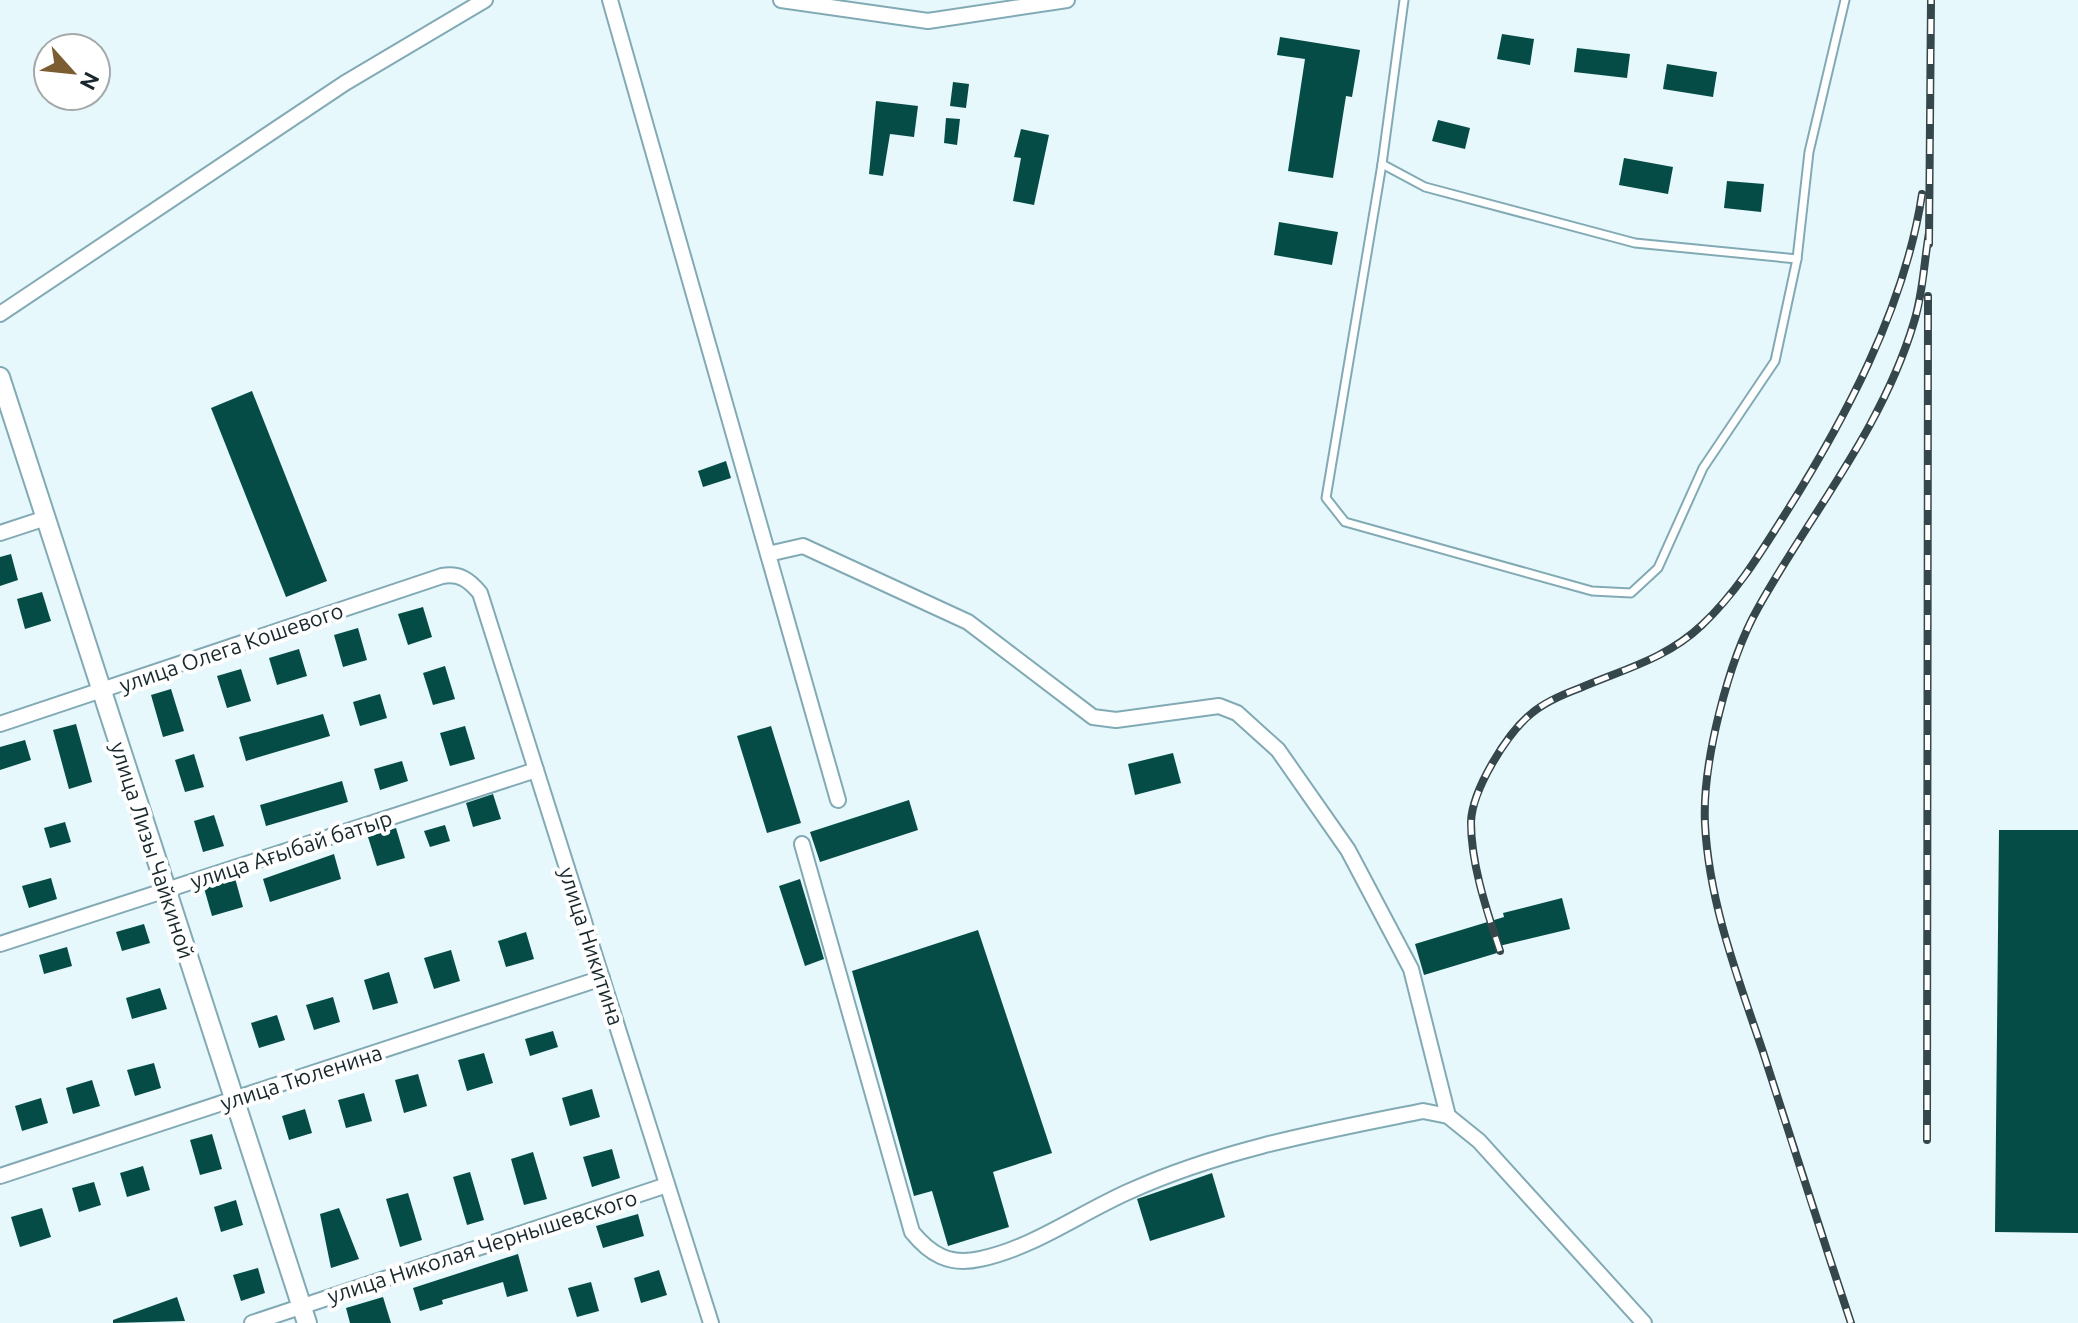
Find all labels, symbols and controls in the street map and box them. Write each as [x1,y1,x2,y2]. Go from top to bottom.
north arrow [32,32,112,112]
text: N [75,68,105,94]
street label: улица Олега Кошевого [116,597,346,697]
street label: улица Лизы Чайкиной [106,738,200,962]
street label: улица Ағыбай батыр [187,805,395,893]
street label: улица Никитина [555,864,629,1028]
street label: улица Тюленина [217,1039,385,1115]
street label: улица Николая Чернышевского [324,1184,640,1308]

